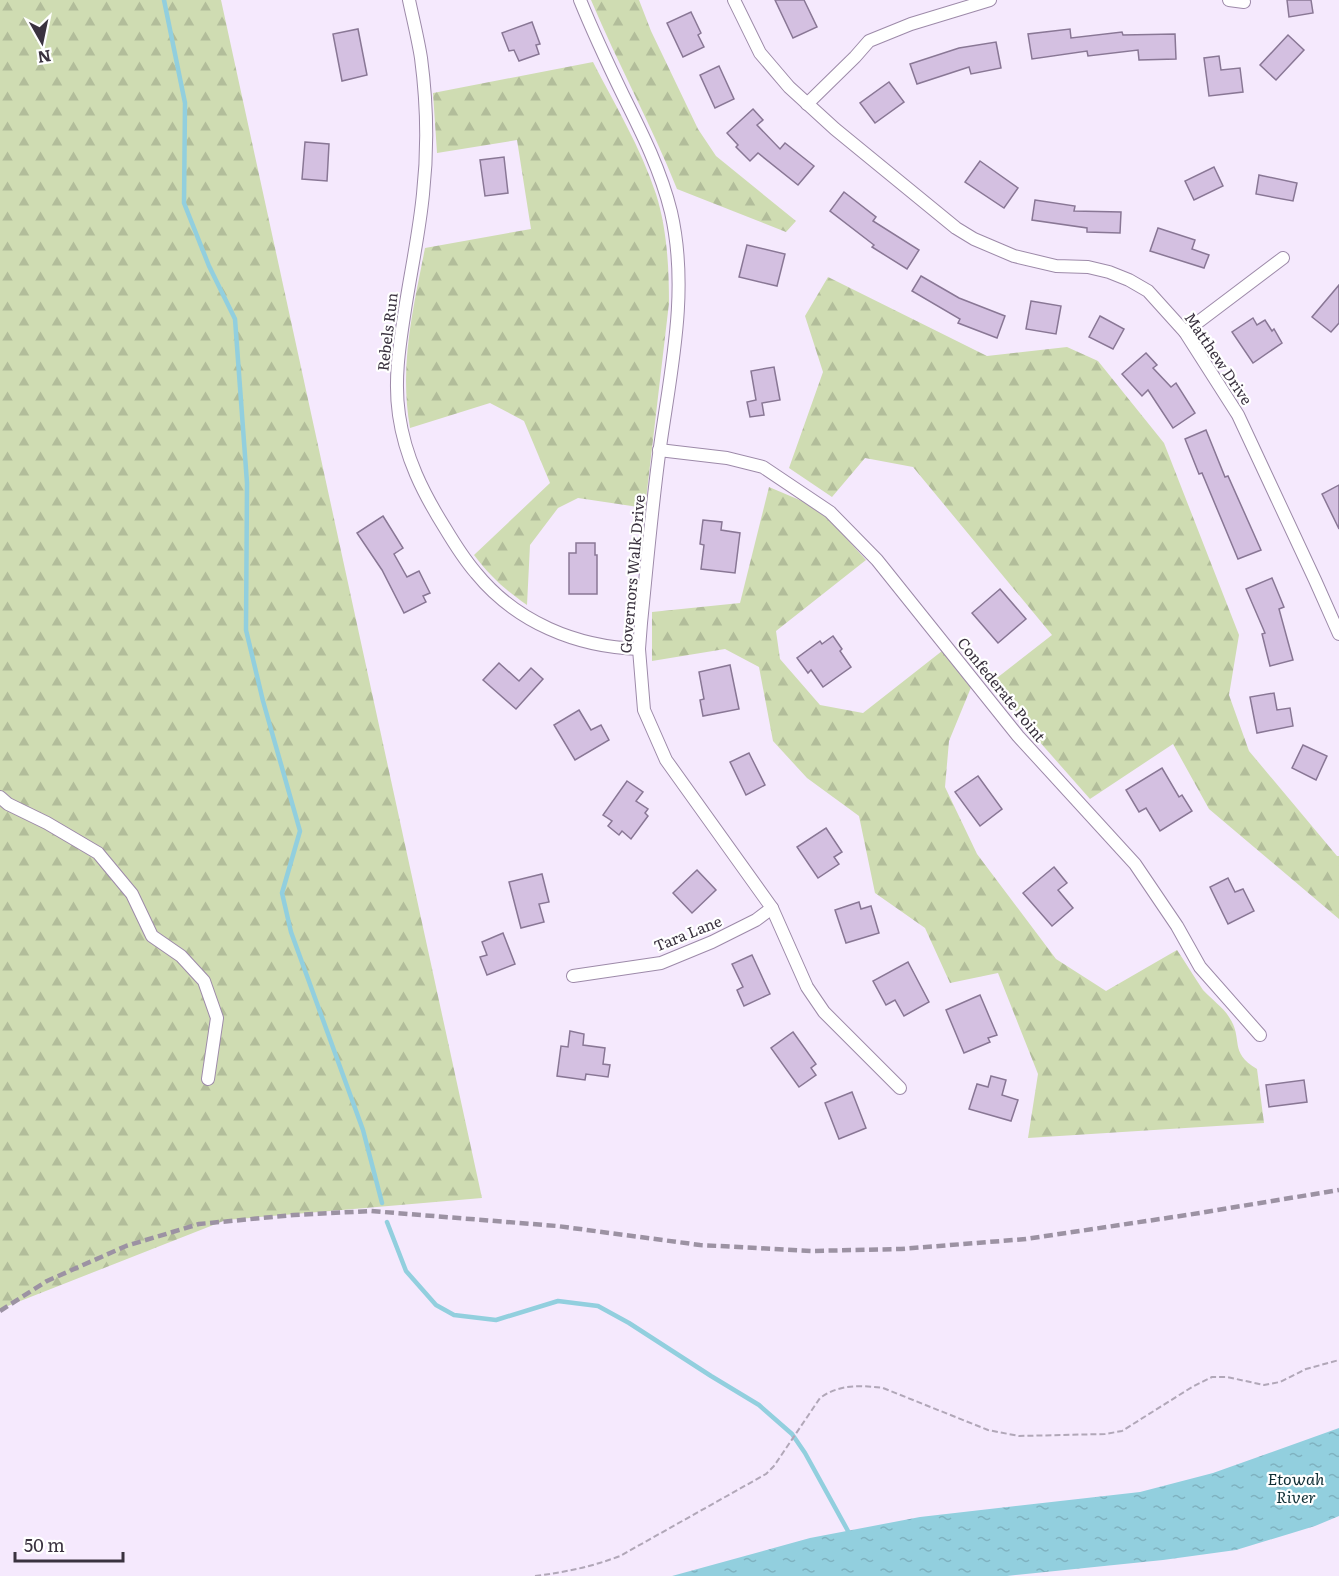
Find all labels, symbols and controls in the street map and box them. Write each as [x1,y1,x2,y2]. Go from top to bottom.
north arrow [12,12,72,72]
text: N [36,45,53,71]
street label: Rebels Run [370,291,403,372]
street label: Matthew Drive [1180,307,1259,409]
street label: Governors Walk Drive [613,493,650,654]
street label: Confederate Point [953,632,1052,746]
street label: Tara Lane [650,909,725,957]
water label: Etowah River [1268,1466,1325,1508]
scale bar [15,1525,123,1563]
text: 50 m [24,1531,65,1558]

